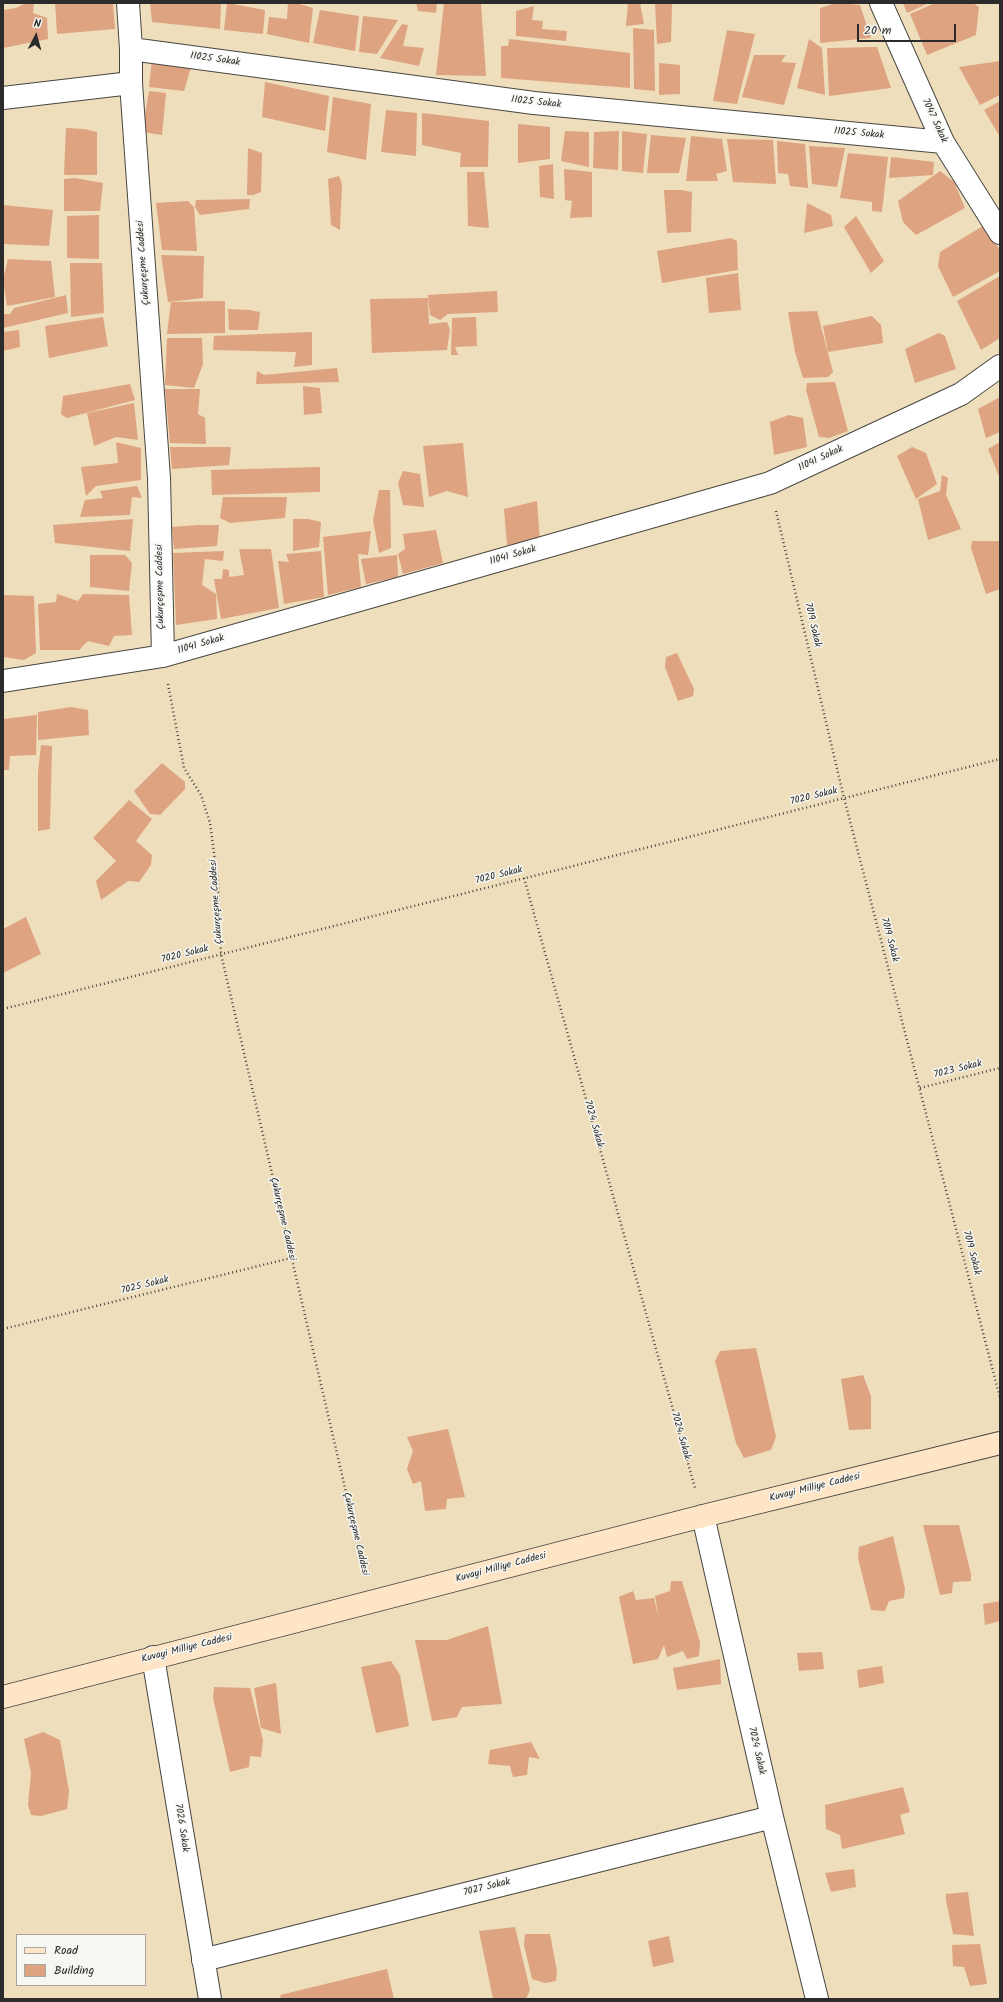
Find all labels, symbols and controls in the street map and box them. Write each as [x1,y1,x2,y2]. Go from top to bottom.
text: N [33,15,42,33]
north arrow [16,16,56,56]
scale bar [859,16,958,42]
text: 20 m [864,21,891,40]
street label: 11025 Sokak [189,51,241,69]
street label: 11025 Sokak [510,94,562,112]
street label: 7047 Sokak [918,97,950,145]
street label: 11025 Sokak [833,126,885,142]
street label: Çukurçeşme Caddesi [135,220,153,306]
street label: 11041 Sokak [797,443,845,475]
street label: Çukurçeşme Caddesi [154,544,168,630]
street label: 11041 Sokak [488,544,538,568]
street label: 7019 Sokak [801,601,823,649]
street label: 11041 Sokak [176,633,226,657]
street label: 7020 Sokak [789,785,839,809]
street label: Çukurçeşme Caddesi [208,859,226,945]
street label: 7020 Sokak [474,864,524,888]
street label: 7019 Sokak [877,916,901,964]
street label: 7020 Sokak [160,943,210,967]
street label: 7023 Sokak [933,1058,983,1082]
street label: 7024 Sokak [580,1099,606,1149]
street label: Çukurçeşme Caddesi [267,1176,297,1262]
street label: 7019 Sokak [959,1229,983,1277]
street label: 7025 Sokak [120,1274,170,1298]
street label: 7024 Sokak [667,1411,693,1461]
street label: Kuvayi Milliye Caddesi [768,1471,862,1505]
street label: Çukurçeşme Caddesi [340,1491,370,1577]
street label: Kuvayi Milliye Caddesi [454,1550,548,1586]
street label: Kuvayi Milliye Caddesi [140,1632,234,1666]
street label: 7024 Sokak [745,1726,767,1776]
street label: 7026 Sokak [171,1803,191,1853]
street label: 7027 Sokak [462,1876,512,1900]
legend [16,1934,146,1986]
text: Road [54,1941,78,1960]
text: Building [54,1961,94,1980]

